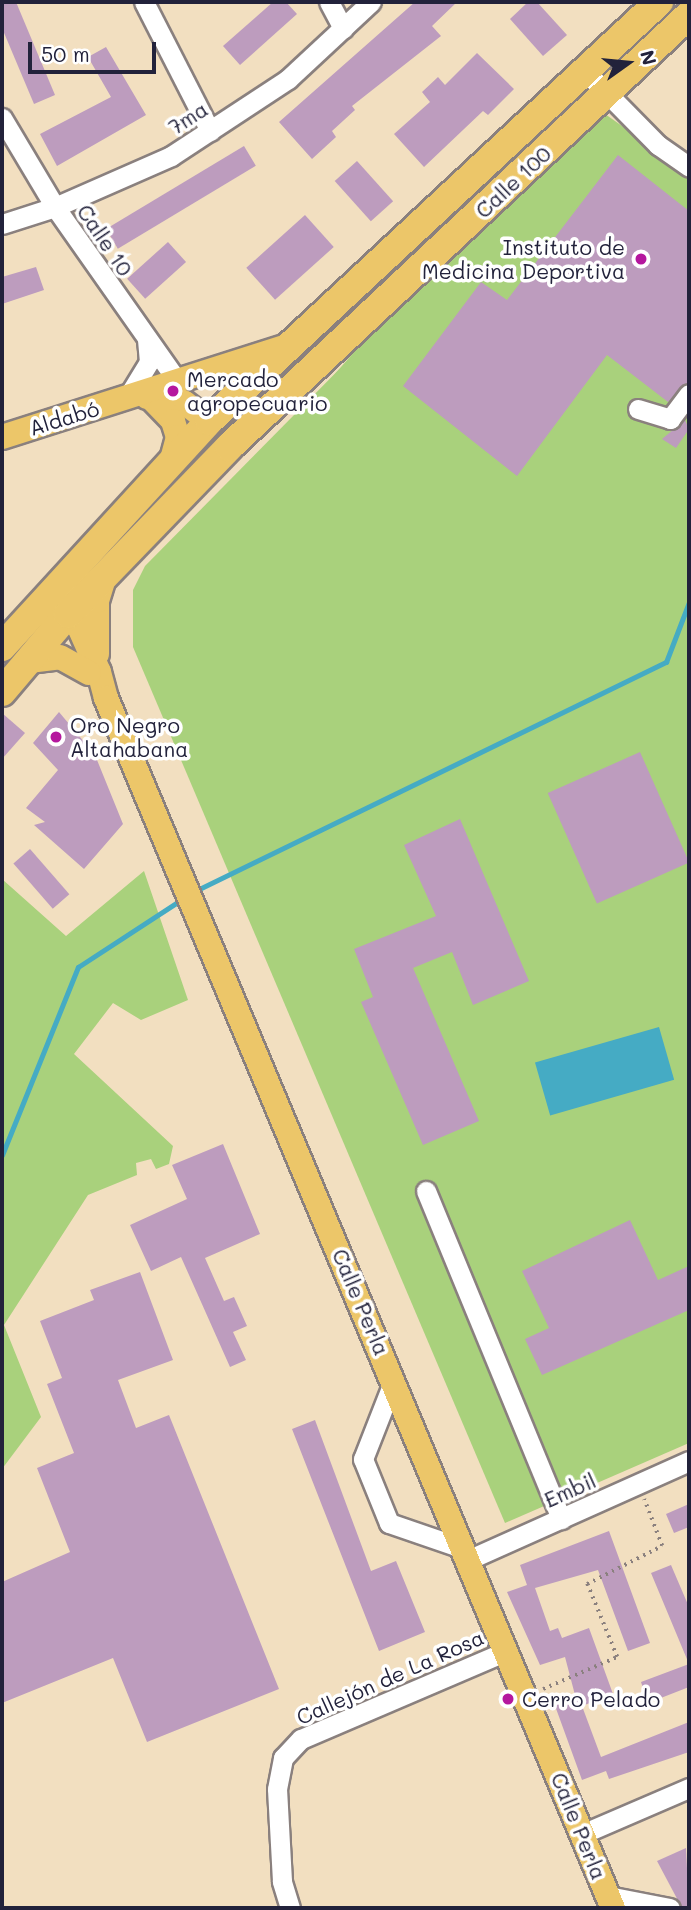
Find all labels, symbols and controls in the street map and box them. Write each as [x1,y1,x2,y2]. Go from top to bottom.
scale bar [32,28,159,72]
north arrow [593,28,663,98]
text: 50 m [41,40,90,67]
text: N [635,47,663,68]
street label: 7ma [164,96,212,140]
street label: Calle 100 [470,141,556,223]
street label: Calle 10 [72,200,138,280]
place label: Instituto de Medicina Deportiva [422,234,625,284]
marker: Instituto de Medicina Deportiva [631,249,651,269]
place label: Mercado agropecuario [187,366,328,416]
marker: Mercado agropecuario [165,383,181,399]
street label: Aldabó [26,395,102,441]
place label: Oro Negro Altahabana [70,712,188,762]
marker: Oro Negro Altahabana [48,729,64,745]
street label: Calle Perla [327,1245,395,1359]
street label: Embil [540,1468,600,1512]
street label: Callejón de La Rosa [292,1624,488,1730]
place label: Cerro Pelado [522,1686,660,1712]
marker: Cerro Pelado [500,1691,516,1707]
street label: Calle Perla [546,1769,612,1883]

